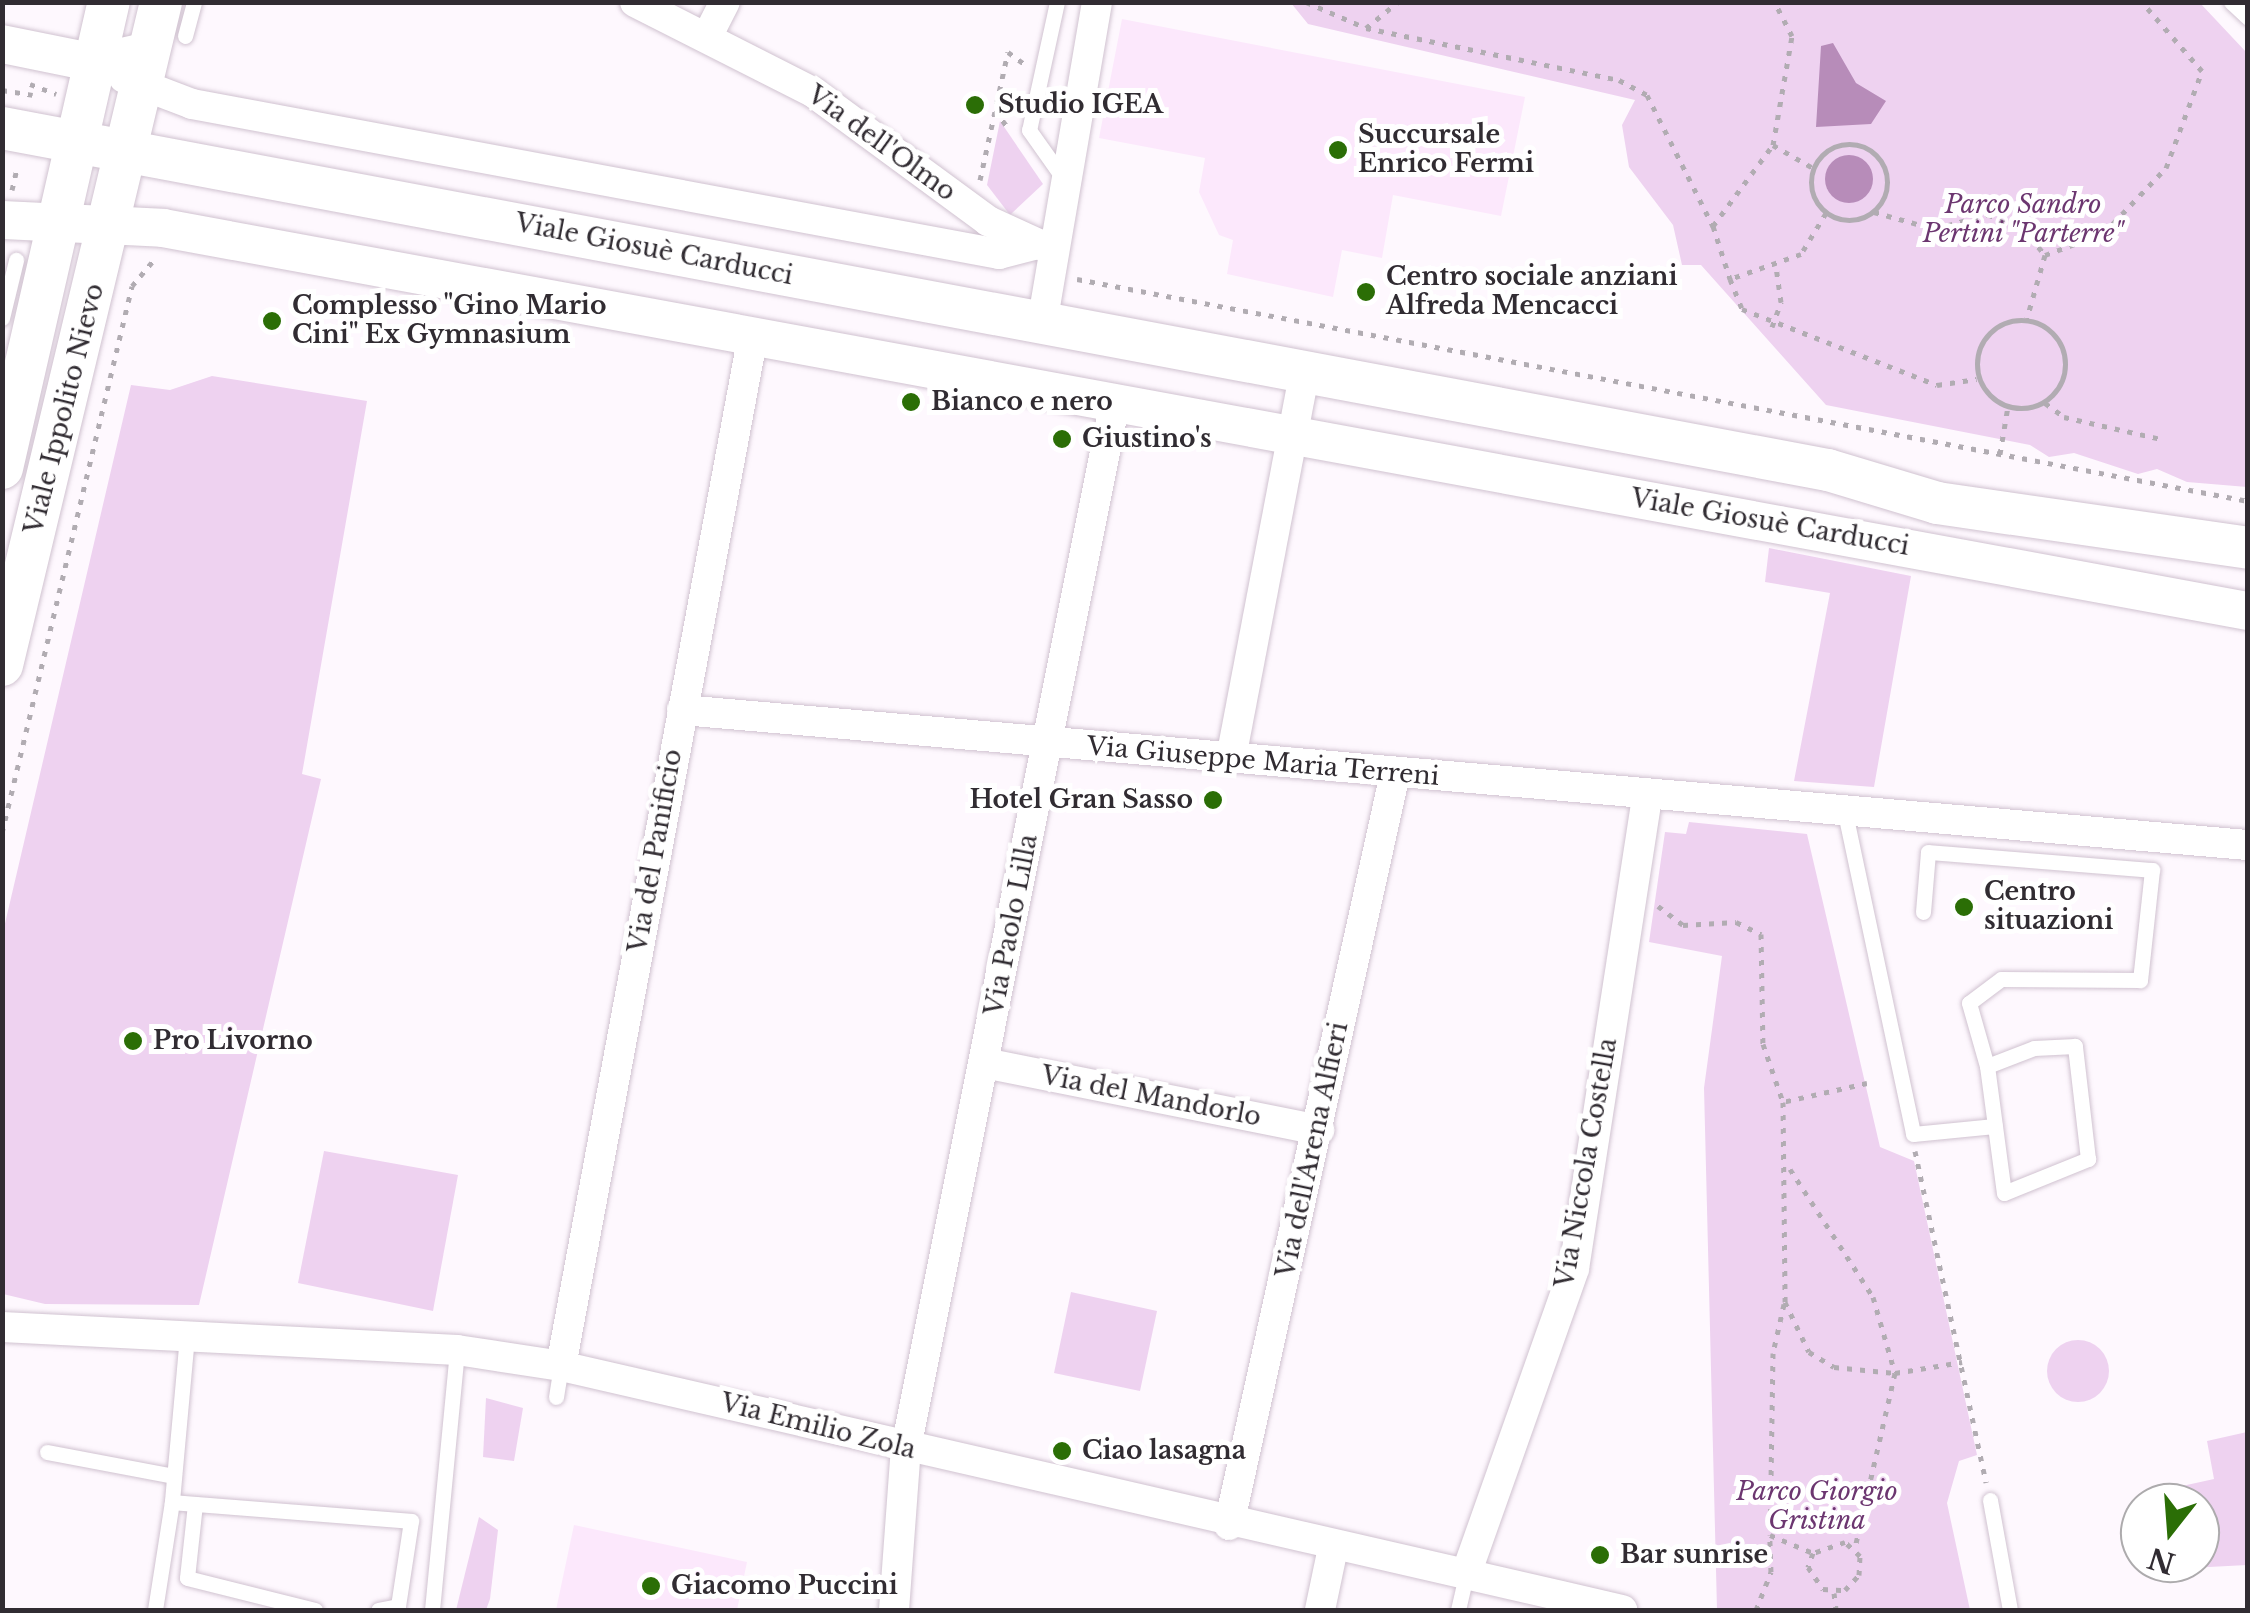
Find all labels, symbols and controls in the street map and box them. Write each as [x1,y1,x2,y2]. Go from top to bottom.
street label: Via dell'Olmo [801,80,961,208]
place label: Studio IGEA [998,90,1163,120]
marker: Studio IGEA [962,92,988,118]
place label: Succursale Enrico Fermi [1358,121,1534,180]
marker: Succursale Enrico Fermi [1327,139,1349,161]
park label: Parco Sandro Pertini "Parterre" [1922,191,2124,250]
street label: Viale Giosuè Carducci [513,208,795,292]
place label: Centro sociale anziani Alfreda Mencacci [1386,263,1677,322]
street label: Viale Ippolito Nievo [19,281,111,537]
marker: Centro sociale anziani Alfreda Mencacci [1355,281,1377,303]
place label: Complesso "Gino Mario Cini" Ex Gymnasium [292,292,607,351]
marker: Complesso "Gino Mario Cini" Ex Gymnasium [261,310,283,332]
place label: Bianco e nero [931,387,1113,417]
marker: Bianco e nero [900,391,922,413]
place label: Giustino's [1082,424,1212,454]
marker: Giustino's [1051,428,1073,450]
street label: Viale Giosuè Carducci [1628,484,1912,562]
street label: Via Giuseppe Maria Terreni [1085,732,1441,792]
street label: Via del Panificio [623,747,689,955]
place label: Hotel Gran Sasso [970,785,1193,815]
marker: Hotel Gran Sasso [1202,789,1224,811]
street label: Via Paolo Lilla [980,832,1044,1018]
place label: Centro situazioni [1984,878,2113,937]
marker: Centro situazioni [1953,896,1975,918]
street label: Via dell'Arena Alfieri [1271,1019,1355,1281]
place label: Pro Livorno [153,1026,313,1056]
marker: Pro Livorno [122,1030,144,1052]
street label: Via Niccola Costella [1550,1036,1624,1290]
street label: Via del Mandorlo [1039,1061,1263,1133]
street label: Via Emilio Zola [717,1388,919,1466]
place label: Ciao lasagna [1082,1436,1246,1466]
marker: Ciao lasagna [1051,1440,1073,1462]
park label: Parco Giorgio Gristina [1736,1478,1898,1537]
north arrow [2120,1483,2220,1583]
place label: Bar sunrise [1620,1540,1769,1570]
text: N [2144,1540,2179,1581]
marker: Bar sunrise [1589,1544,1611,1566]
place label: Giacomo Puccini [671,1571,898,1601]
marker: Giacomo Puccini [640,1575,662,1597]

